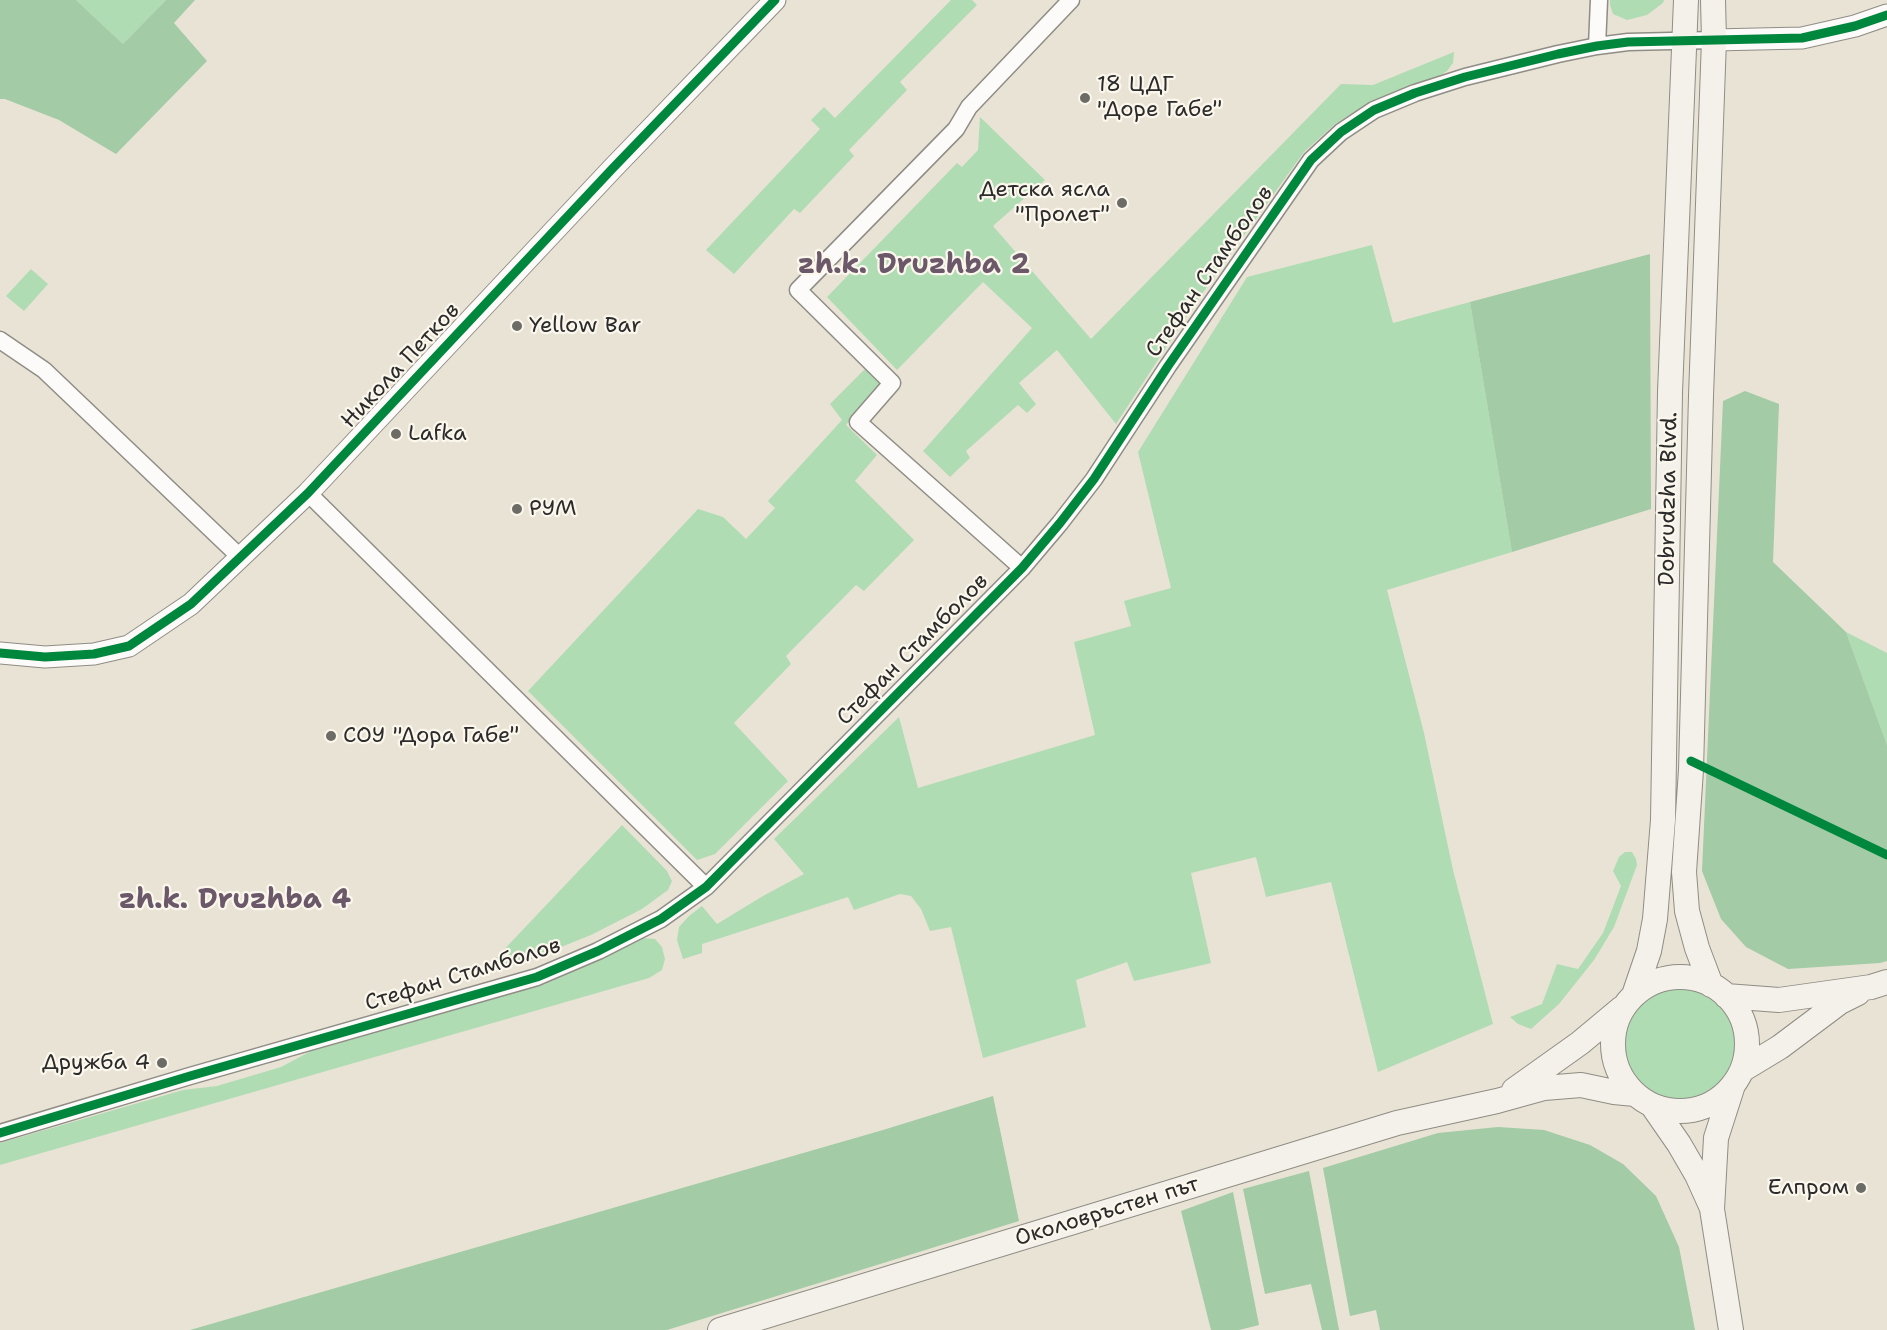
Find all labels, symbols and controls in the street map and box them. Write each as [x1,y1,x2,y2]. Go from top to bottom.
place label: 18 ЦДГ "Доре Габе" [1097,72,1222,124]
marker: 18 ЦДГ "Доре Габе" [1078,91,1092,105]
place label: Детска ясла "Пролет" [979,177,1110,228]
street label: Стефан Стамболов [1141,181,1279,363]
marker: Детска ясла "Пролет" [1115,196,1129,210]
district label: zh.k. Druzhba 2 [798,249,1030,283]
street label: Никола Петков [336,298,466,434]
place label: Yellow Bar [529,313,641,339]
marker: Yellow Bar [510,319,524,333]
street label: Dobrudzha Blvd. [1654,412,1684,586]
place label: Lafka [408,421,467,447]
marker: Lafka [389,427,403,441]
place label: РУМ [529,496,577,522]
marker: РУМ [510,502,524,516]
street label: Стефан Стамболов [832,569,994,731]
place label: СОУ "Дора Габе" [343,723,519,749]
marker: СОУ "Дора Габе" [324,729,338,743]
district label: zh.k. Druzhba 4 [119,884,351,918]
street label: Стефан Стамболов [362,933,564,1017]
place label: Дружба 4 [42,1050,150,1076]
marker: Дружба 4 [155,1056,169,1070]
street label: Околовръстен път [1012,1171,1202,1253]
place label: Елпром [1768,1175,1849,1201]
marker: Елпром [1854,1181,1868,1195]

